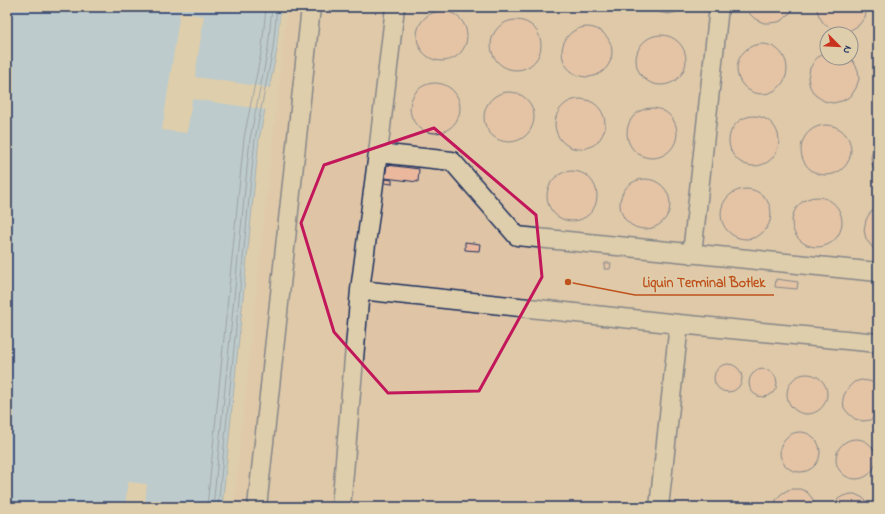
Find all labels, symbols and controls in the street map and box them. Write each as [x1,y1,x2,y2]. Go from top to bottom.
north arrow [819,26,859,66]
text: N [838,43,856,56]
callout: Liquin Terminal Botlek [635,269,774,295]
text: Liquin Terminal Botlek [643,273,766,294]

